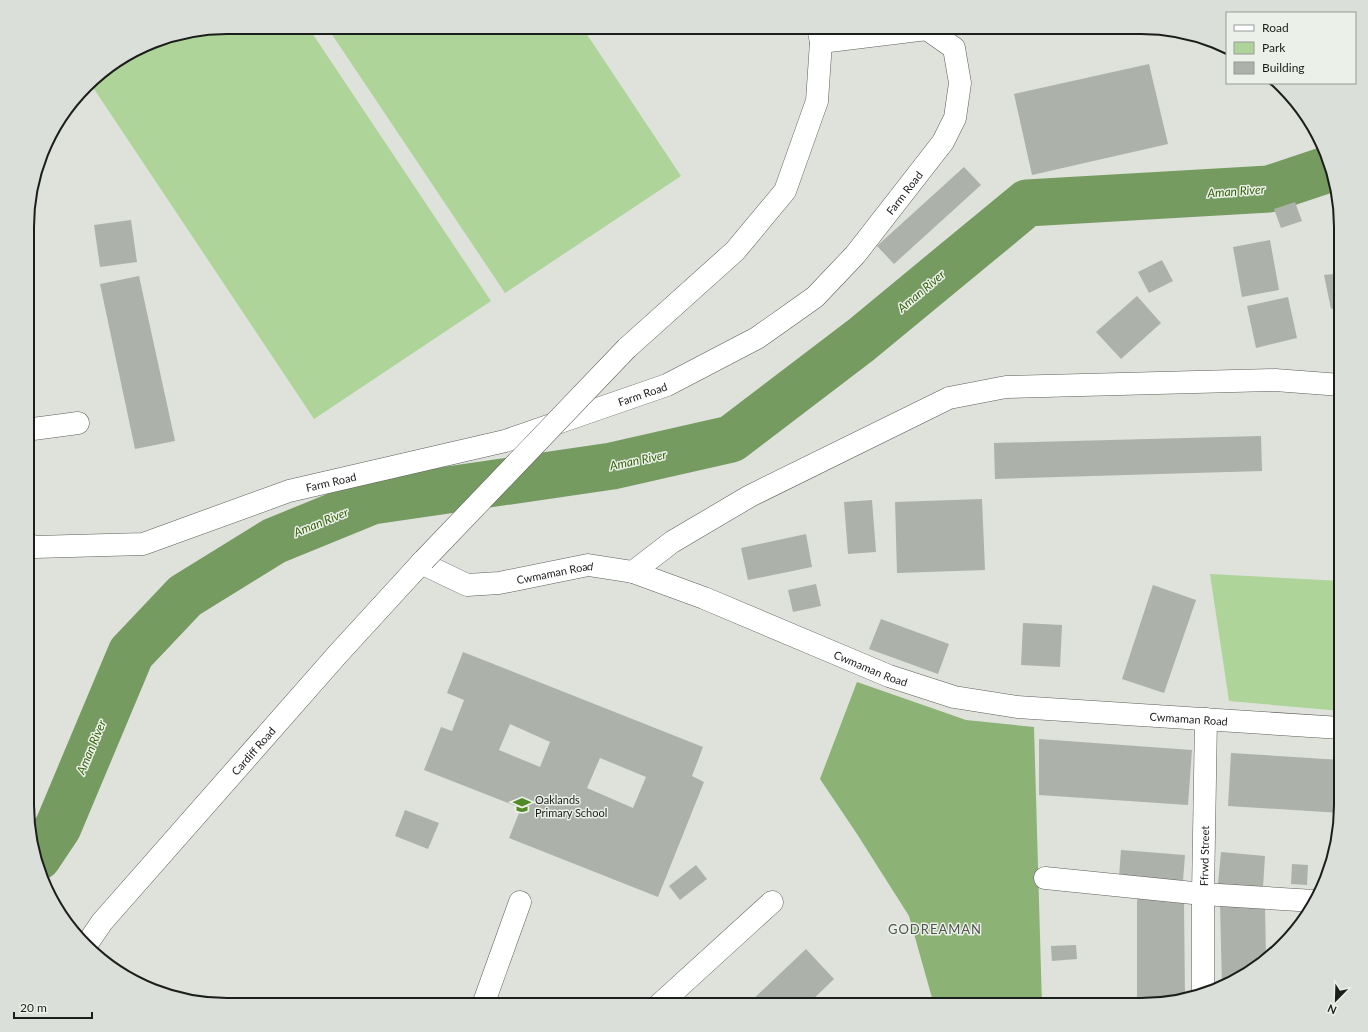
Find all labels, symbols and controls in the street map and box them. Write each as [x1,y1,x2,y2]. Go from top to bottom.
legend [1226,12,1356,84]
text: Road [1262,20,1289,35]
text: Park [1262,40,1286,55]
text: Building [1262,60,1305,75]
street label: Farm Road [883,168,925,217]
water label: Aman River [1206,181,1266,201]
water label: Aman River [893,266,949,316]
street label: Farm Road [616,379,669,408]
water label: Aman River [607,447,669,474]
street label: Farm Road [304,469,357,493]
water label: Aman River [291,504,351,540]
street label: Cwmaman Road [515,558,594,586]
street label: Cwmaman Road [832,647,909,688]
street label: Cwmaman Road [1149,709,1228,727]
water label: Aman River [72,717,109,777]
street label: Cardiff Road [228,724,278,777]
place label: Oaklands Primary School [535,793,607,819]
school or university icon: Oaklands Primary School [512,795,532,815]
street label: Ffrwd Street [1197,826,1211,886]
district label: GODREAMAN [888,921,982,937]
north arrow [1316,980,1356,1020]
scale bar [14,994,92,1020]
text: 20 m [20,1000,47,1015]
text: N [1325,1002,1338,1017]

